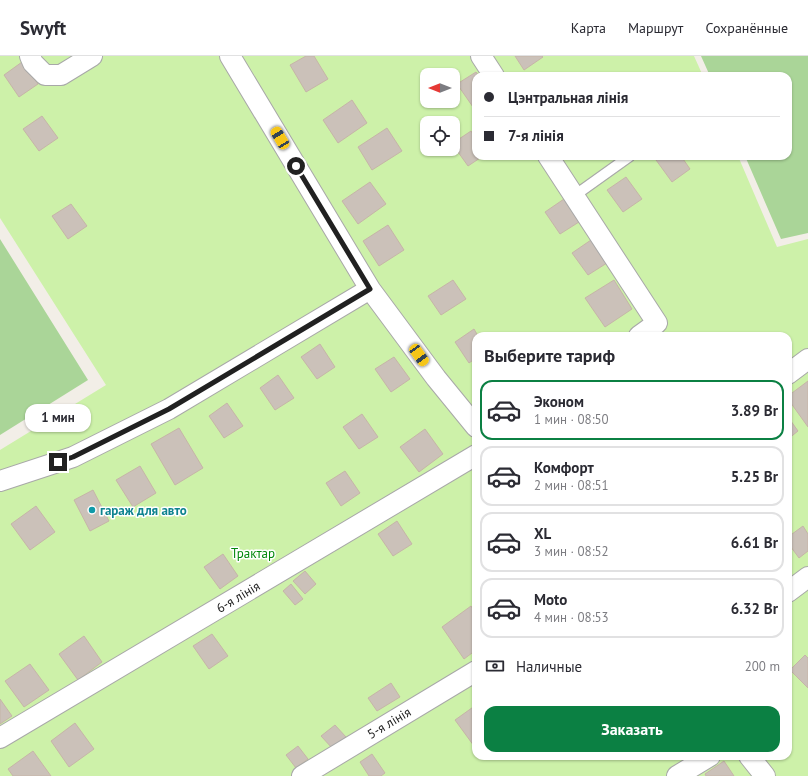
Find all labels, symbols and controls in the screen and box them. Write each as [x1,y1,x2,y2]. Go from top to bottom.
text: Swyft [20,16,66,40]
text: Карта [571,19,606,37]
text: Маршрут [628,19,683,37]
text: Сохранённые [705,19,788,37]
north arrow [420,68,460,108]
map controls [420,68,460,156]
text: Цэнтральная лінія [508,88,628,107]
button: locate [420,116,460,156]
car [269,125,291,151]
text: 7-я лінія [508,126,564,145]
route start [287,157,305,175]
car [407,342,431,368]
text: Выберите тариф [484,344,615,367]
icon: car [486,392,522,428]
text: Эконом [534,392,584,411]
text: 3.89 Br [731,401,778,420]
callout: 1 мин [25,404,91,432]
text: 1 мин [41,409,75,426]
text: 1 мин · 08:50 [534,411,609,428]
route end [49,453,67,471]
icon: car [486,458,522,494]
text: Комфорт [534,458,594,477]
text: 5.25 Br [731,467,778,486]
text: 2 мин · 08:51 [534,477,609,494]
place label: гараж для авто [100,502,187,519]
marker: гараж для авто [87,505,97,515]
icon: car [486,524,522,560]
text: XL [534,524,551,543]
text: 6.61 Br [731,533,778,552]
text: 3 мин · 08:52 [534,543,609,560]
park label: Трактар [231,545,275,562]
street label: 6-я лінія [213,577,263,617]
icon: car [486,590,522,626]
text: Moto [534,590,567,609]
text: 6.32 Br [731,599,778,618]
text: 4 мин · 08:53 [534,609,609,626]
icon: cash [484,655,506,677]
text: Наличные [516,657,582,676]
text: 200 m [745,658,780,675]
street label: 5-я лінія [364,703,414,743]
button: Заказать [484,706,780,752]

